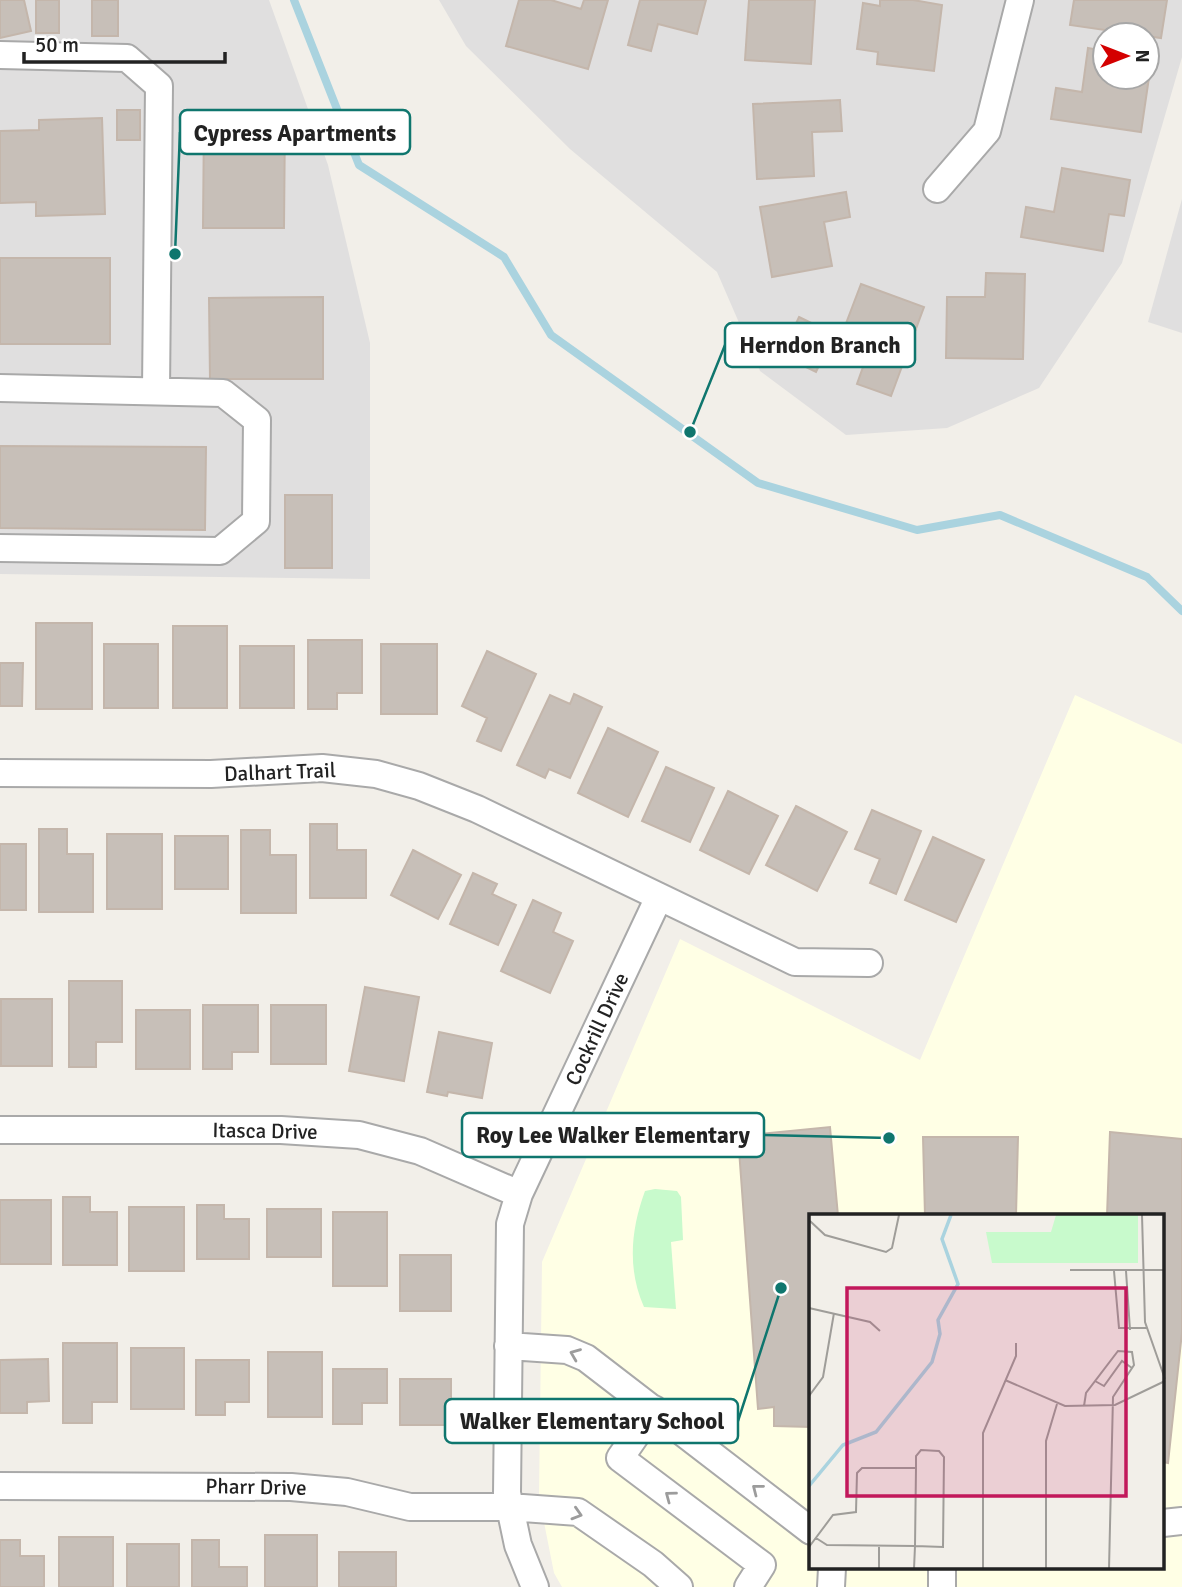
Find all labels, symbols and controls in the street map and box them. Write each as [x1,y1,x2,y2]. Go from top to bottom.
scale bar [24,21,226,65]
north arrow [1091,21,1161,91]
text: 50 m [35,32,79,58]
text: N [1130,49,1154,63]
callout: Cypress Apartments [180,110,410,154]
text: Cypress Apartments [194,119,396,148]
callout: Herndon Branch [725,323,915,367]
text: Herndon Branch [739,331,901,360]
street label: Dalhart Trail [224,757,336,787]
street label: Cockrill Drive [560,969,634,1089]
callout: Roy Lee Walker Elementary [462,1113,764,1157]
street label: Itasca Drive [212,1117,318,1145]
text: Roy Lee Walker Elementary [476,1121,751,1150]
inset map [809,1214,1164,1570]
one-way arrow [570,1348,582,1362]
callout: Walker Elementary School [445,1399,738,1443]
text: Walker Elementary School [460,1407,724,1436]
street label: Pharr Drive [205,1473,307,1501]
one-way arrow [752,1484,765,1497]
one-way arrow [666,1491,678,1504]
one-way arrow [570,1506,582,1520]

